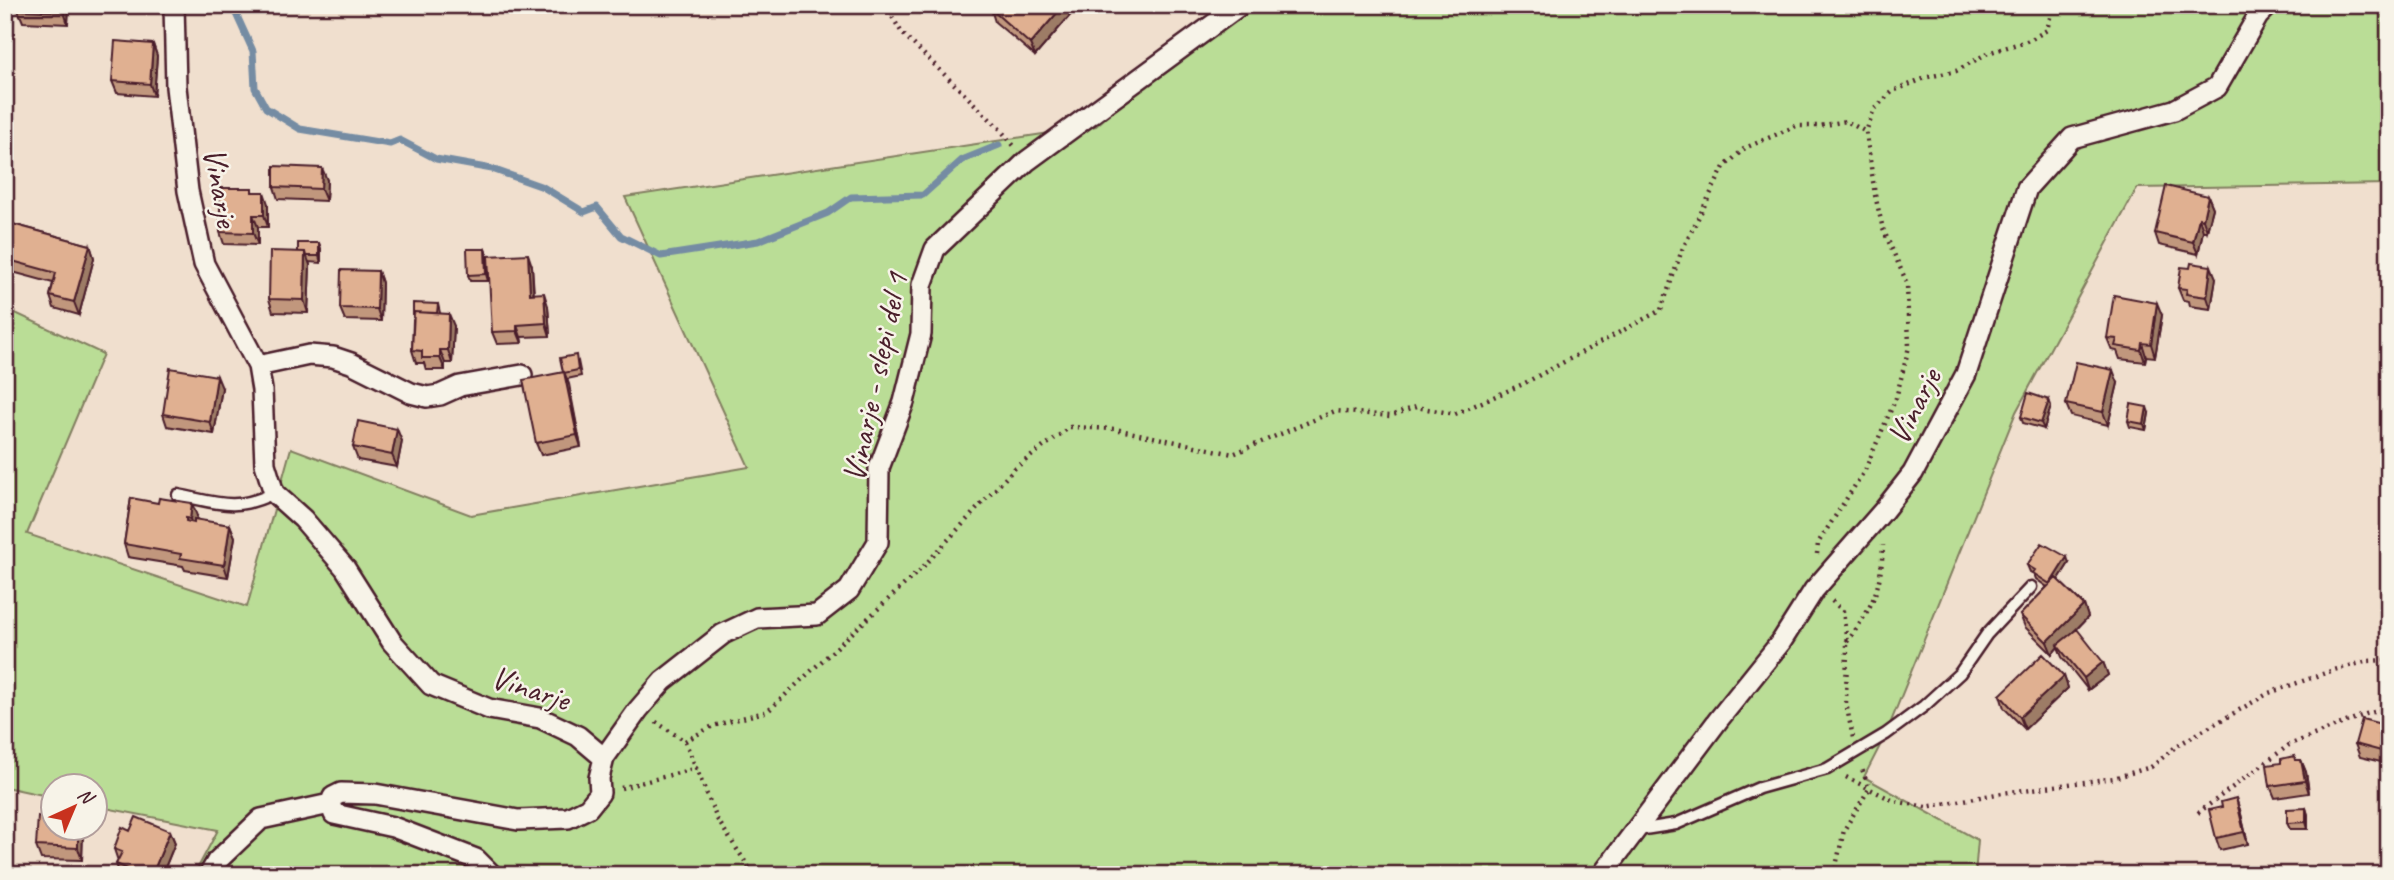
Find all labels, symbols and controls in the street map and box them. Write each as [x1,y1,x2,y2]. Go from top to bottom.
street label: Vinarje [193,144,249,232]
street label: Vinarje - slepi del 1 [832,267,918,486]
street label: Vinarje [1877,359,1952,452]
street label: Vinarje [486,656,577,721]
north arrow [38,772,108,842]
text: N [73,783,100,810]

